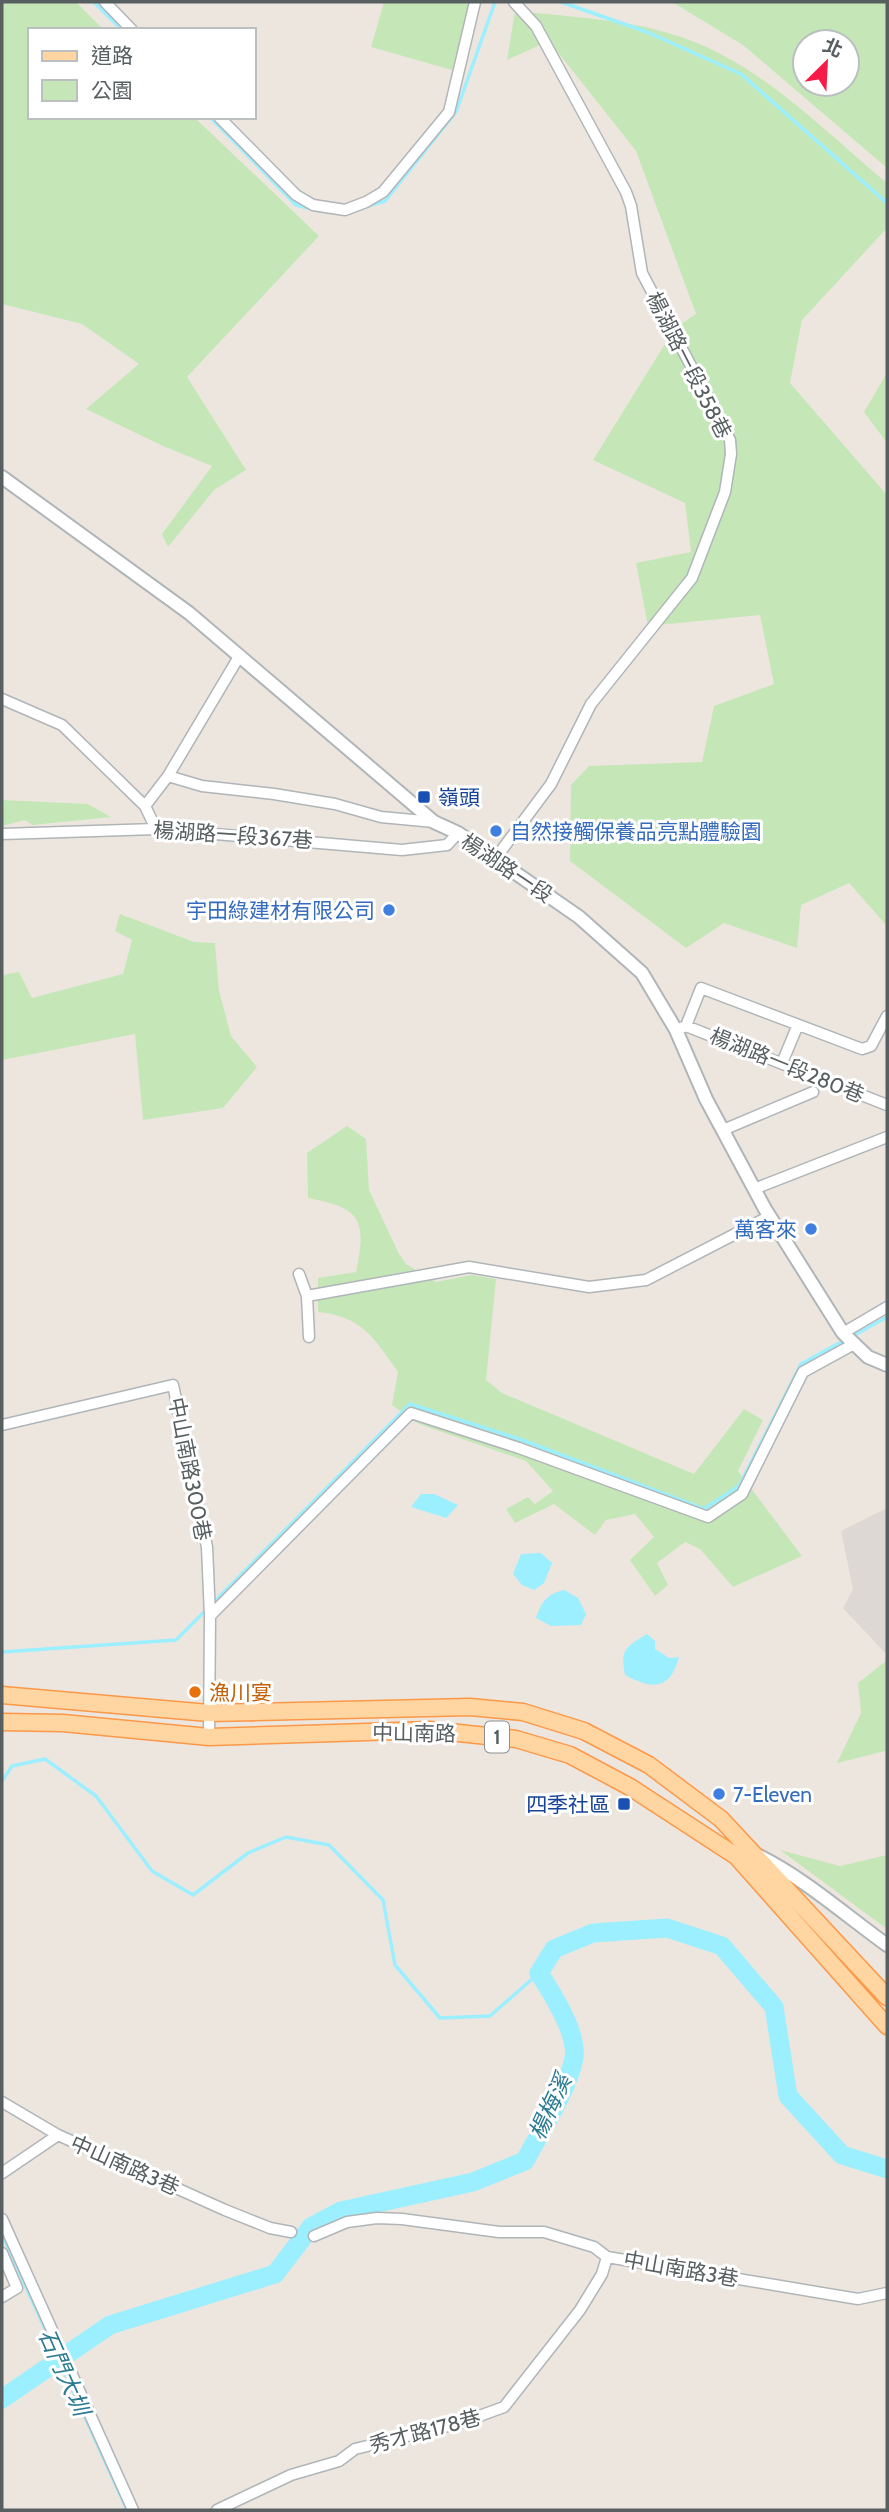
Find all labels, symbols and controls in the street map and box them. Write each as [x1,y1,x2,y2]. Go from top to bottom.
legend [28,28,256,119]
north arrow [791,28,861,98]
text: 北 [819,34,846,62]
text: 道路 [91,43,133,68]
text: 公園 [91,78,133,103]
street label: 楊湖路一段358巷 [641,287,737,443]
place label: 嶺頭 [438,785,480,810]
marker: 嶺頭 [416,789,432,805]
street label: 楊湖路一段367巷 [152,817,314,853]
place label: 自然接觸保養品亮點體驗園 [510,819,762,844]
marker: 自然接觸保養品亮點體驗園 [488,823,504,839]
street label: 楊湖路一段 [456,828,558,908]
place label: 宇田綠建材有限公司 [186,898,375,923]
marker: 宇田綠建材有限公司 [381,902,397,918]
street label: 楊湖路一段280巷 [706,1023,868,1107]
place label: 萬客來 [734,1217,797,1242]
marker: 萬客來 [803,1221,819,1237]
street label: 中山南路300巷 [164,1395,216,1543]
place label: 漁川宴 [209,1680,272,1705]
marker: 漁川宴 [187,1684,203,1700]
street label: 中山南路 [372,1720,456,1746]
road number: 1 [485,1722,509,1752]
place label: 7-Eleven [733,1782,812,1807]
marker: 7-Eleven [711,1786,727,1802]
place label: 四季社區 [526,1792,610,1817]
marker: 四季社區 [616,1796,632,1812]
water label: 楊梅溪 [523,2067,579,2144]
street label: 中山南路3巷 [67,2130,183,2200]
street label: 中山南路3巷 [622,2247,740,2291]
water label: 石門大圳 [33,2324,97,2422]
street label: 秀才路178巷 [367,2404,483,2458]

